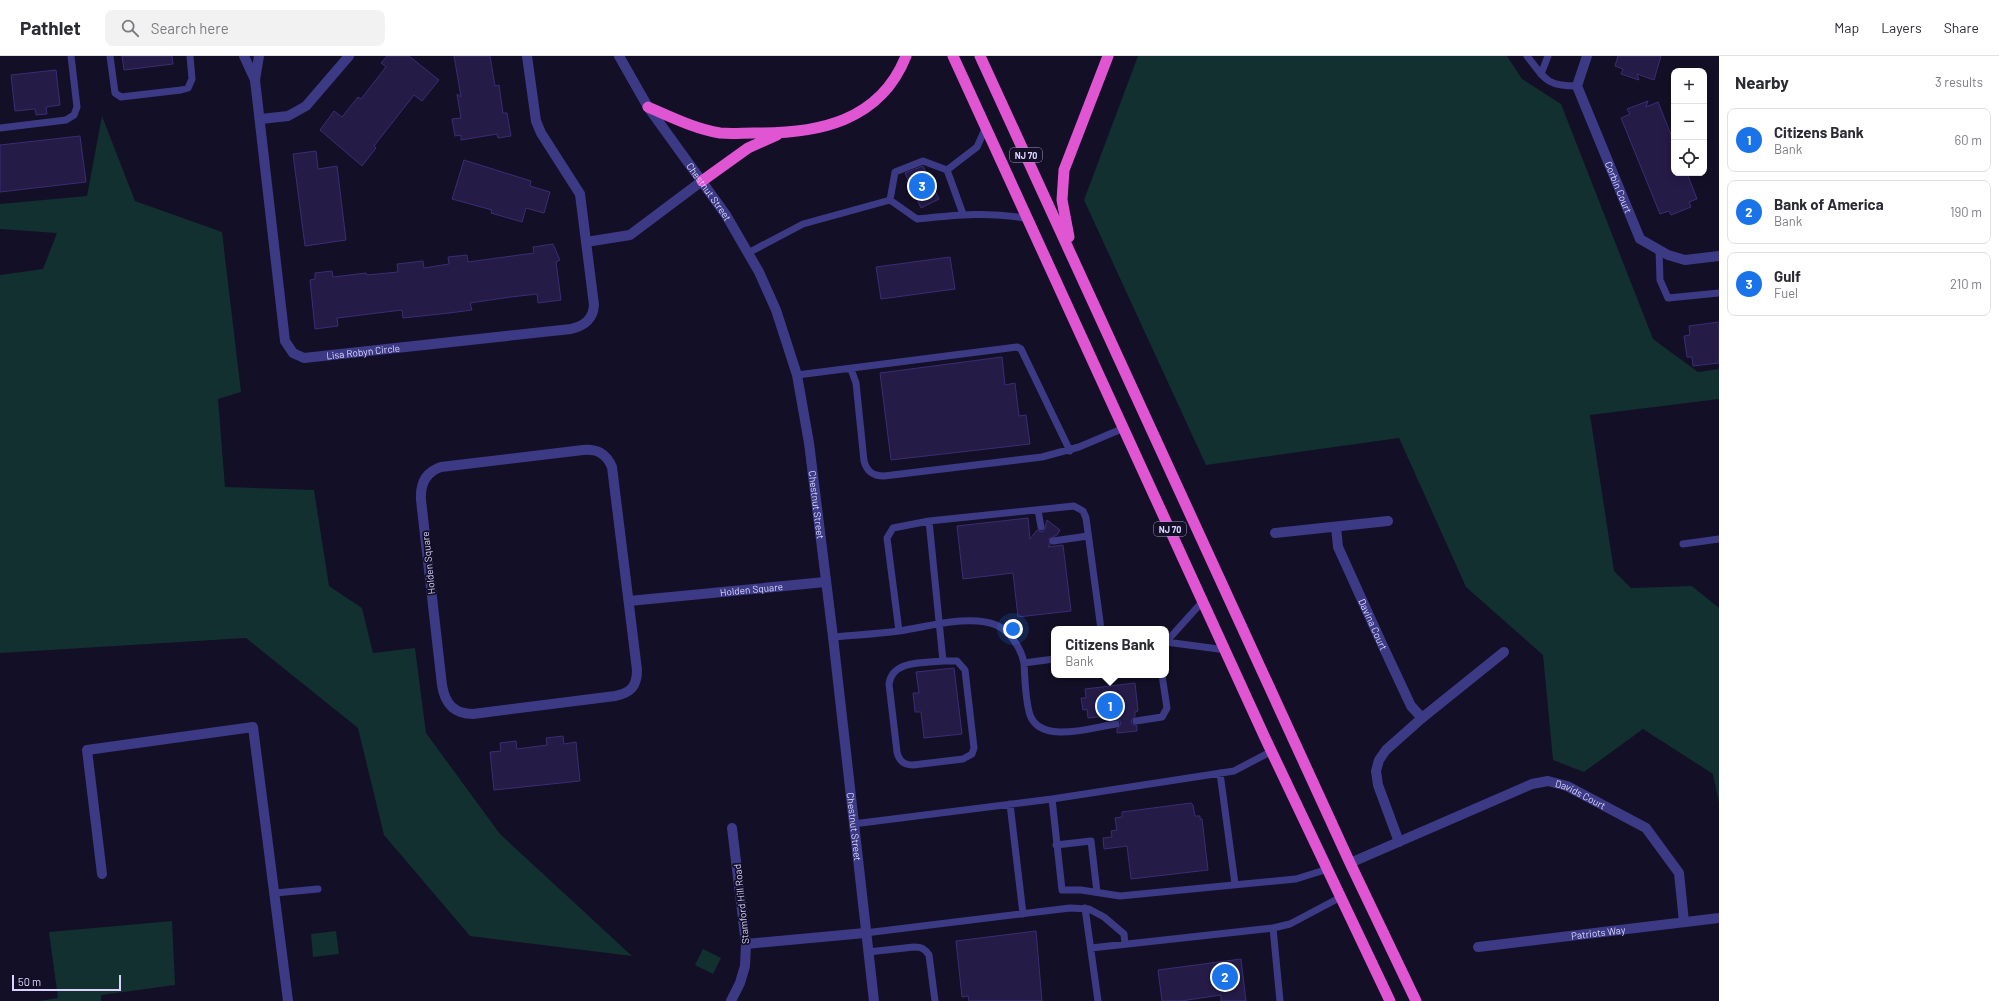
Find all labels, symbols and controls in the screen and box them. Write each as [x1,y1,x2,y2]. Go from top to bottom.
search box [105,10,385,46]
text: Pathlet [20,16,81,39]
icon: search [119,17,141,39]
text: Search here [151,19,229,37]
text: Map [1834,19,1859,36]
text: Layers [1881,19,1922,36]
text: Share [1944,19,1979,36]
map controls [1671,68,1707,176]
button: + [1671,68,1707,104]
text: Nearby [1735,72,1789,92]
text: 3 results [1935,74,1983,90]
button: − [1671,104,1707,140]
text: Citizens Bank [1774,123,1864,141]
text: 1 [1747,132,1751,148]
text: 60 m [1955,132,1982,148]
button: locate [1671,140,1707,176]
text: Bank [1774,141,1802,157]
road number: NJ 70 [1010,148,1042,162]
street label: Corbin Court [1603,159,1635,215]
street label: Chestnut Street [684,160,734,223]
pin: 3 [909,171,935,201]
text: Bank of America [1774,195,1884,213]
text: 2 [1745,204,1753,220]
text: 190 m [1950,204,1982,220]
text: Bank [1774,213,1802,229]
text: Gulf [1774,267,1801,285]
text: 3 [1745,276,1753,292]
text: 210 m [1950,276,1982,292]
text: Fuel [1774,285,1798,301]
street label: Lisa Robyn Circle [326,342,401,362]
street label: Chestnut Street [806,470,827,540]
road number: NJ 70 [1154,522,1186,536]
street label: Holden Square [419,531,437,595]
street label: Holden Square [719,580,784,598]
street label: Davina Court [1356,597,1390,652]
your location [1003,619,1023,639]
popup [1051,626,1169,678]
text: Citizens Bank [1065,635,1155,653]
text: Bank [1065,653,1093,669]
pin: 1 [1097,691,1123,721]
street label: Davids Court [1554,777,1608,812]
street label: Chestnut Street [845,792,864,862]
street label: Stamford Hill Road [731,863,751,945]
street label: Patriots Way [1570,923,1626,942]
pin: 2 [1212,962,1238,992]
scale bar [12,973,121,992]
text: 50 m [18,975,41,988]

